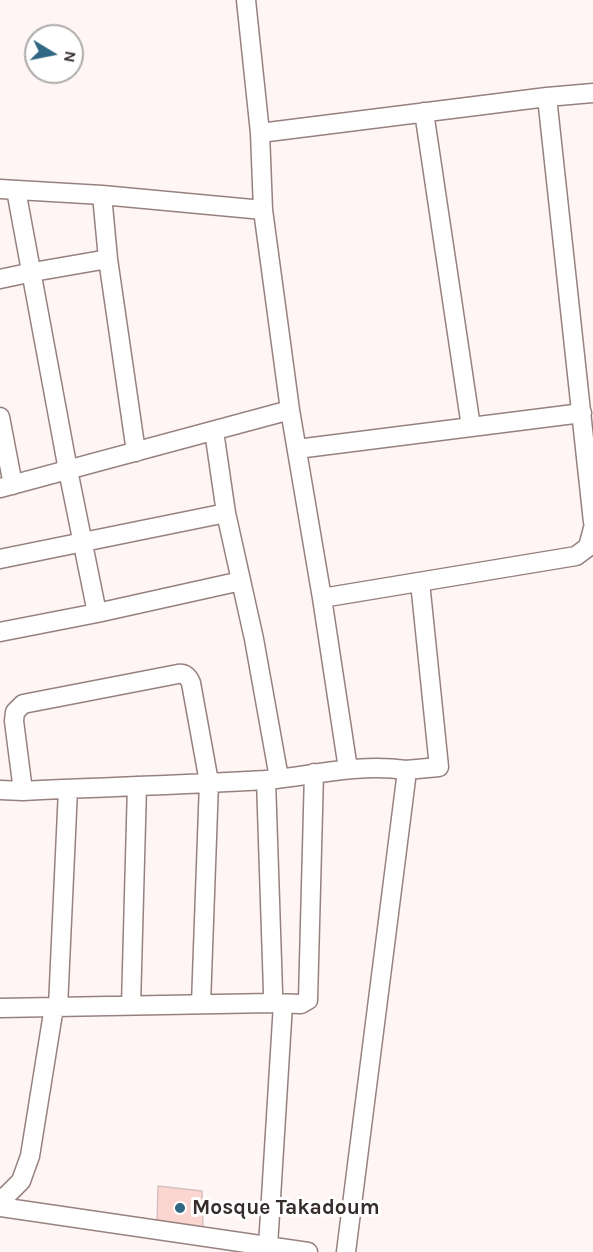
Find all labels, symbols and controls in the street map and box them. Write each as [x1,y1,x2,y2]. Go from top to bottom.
north arrow [24,24,84,84]
text: N [60,50,81,64]
place label: Mosque Takadoum [192,1195,380,1221]
marker: Mosque Takadoum [173,1201,187,1215]

